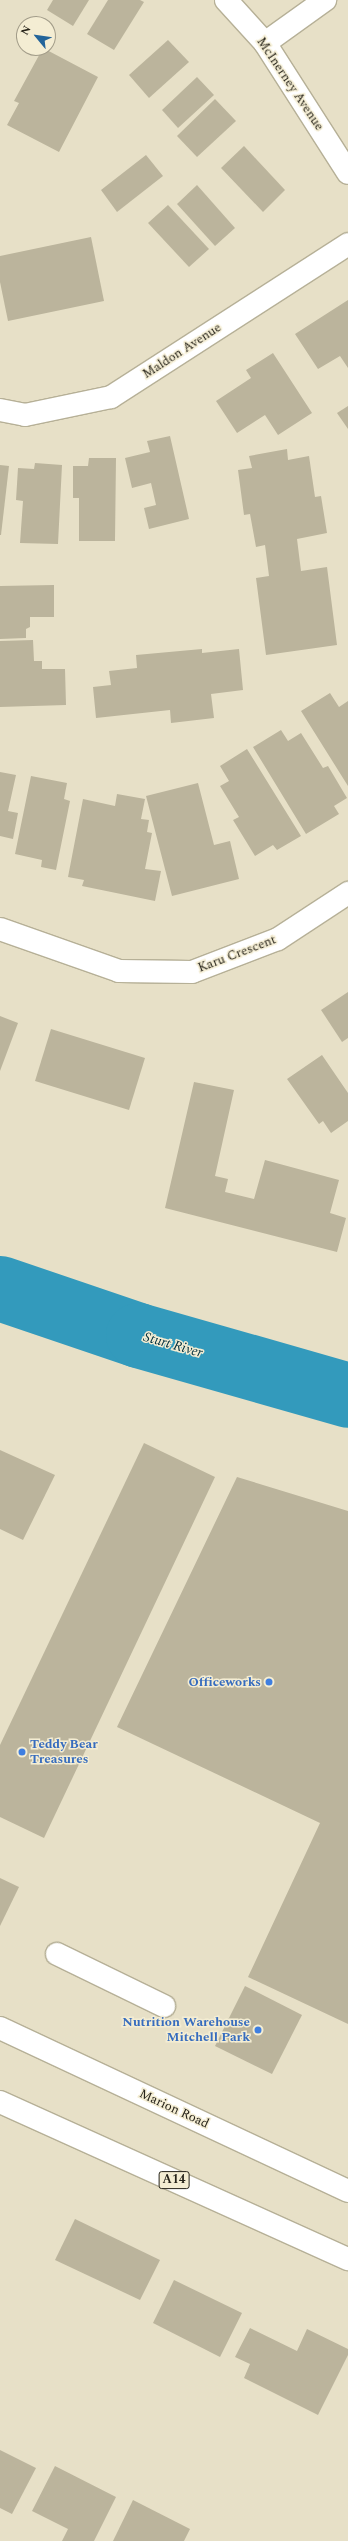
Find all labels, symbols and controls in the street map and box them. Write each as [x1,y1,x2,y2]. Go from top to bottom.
north arrow [16,16,56,56]
text: N [16,22,36,38]
street label: McInerney Avenue [253,34,327,134]
street label: Maldon Avenue [140,320,224,382]
street label: Karu Crescent [196,932,278,976]
water label: Sturt River [141,1329,205,1361]
place label: Officeworks [189,1674,261,1690]
marker: Officeworks [264,1677,274,1687]
place label: Teddy Bear Treasures [30,1737,98,1768]
marker: Teddy Bear Treasures [17,1747,27,1757]
place label: Nutrition Warehouse Mitchell Park [122,2015,250,2046]
marker: Nutrition Warehouse Mitchell Park [253,2025,263,2035]
street label: Marion Road [137,2086,211,2132]
road number: A14 [158,2170,190,2190]

